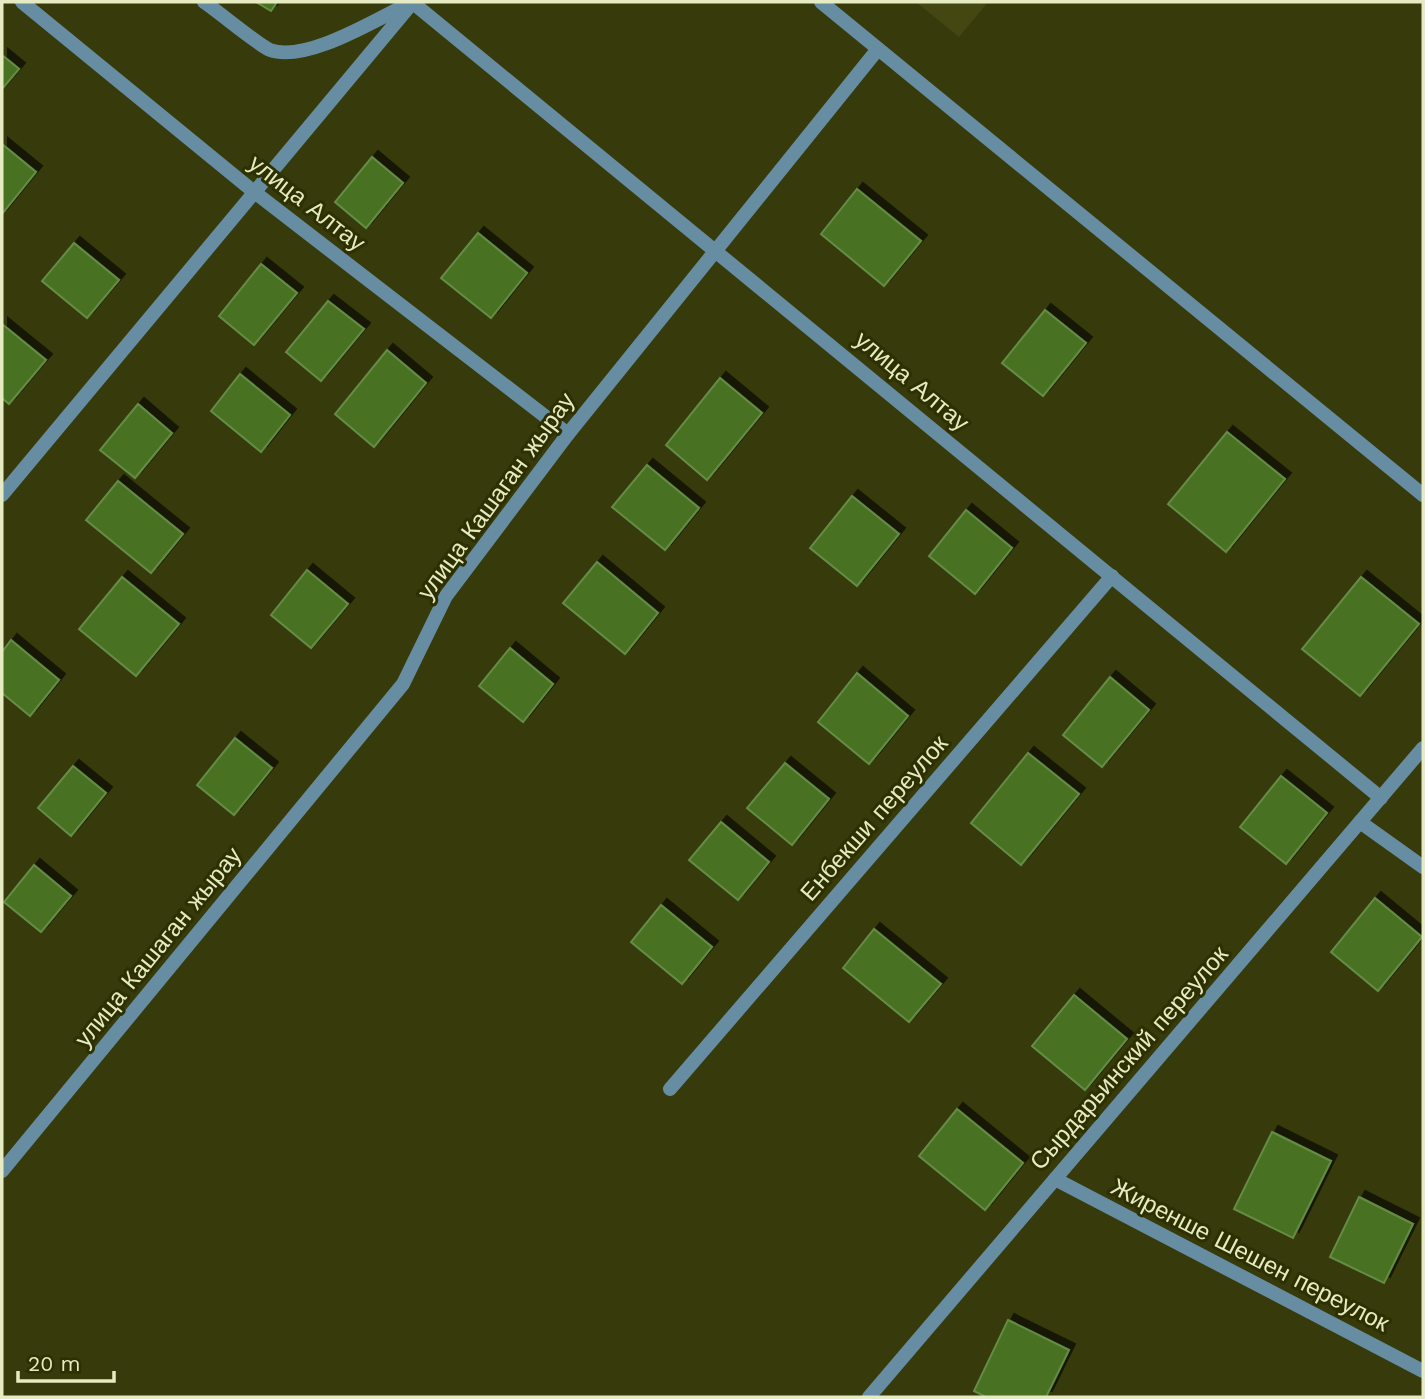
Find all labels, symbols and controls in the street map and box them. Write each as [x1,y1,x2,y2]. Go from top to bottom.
street label: улица Алтау [243,149,371,257]
street label: улица Алтау [849,325,975,437]
street label: улица Кашаган жырау [412,387,580,605]
street label: Енбекши переулок [795,729,954,906]
street label: улица Кашаган жырау [69,841,247,1053]
street label: Сырдарьинский переулок [1024,940,1234,1176]
street label: Жиренше Шешен переулок [1106,1173,1394,1338]
scale bar [18,1340,114,1384]
text: 20 m [28,1351,80,1376]

